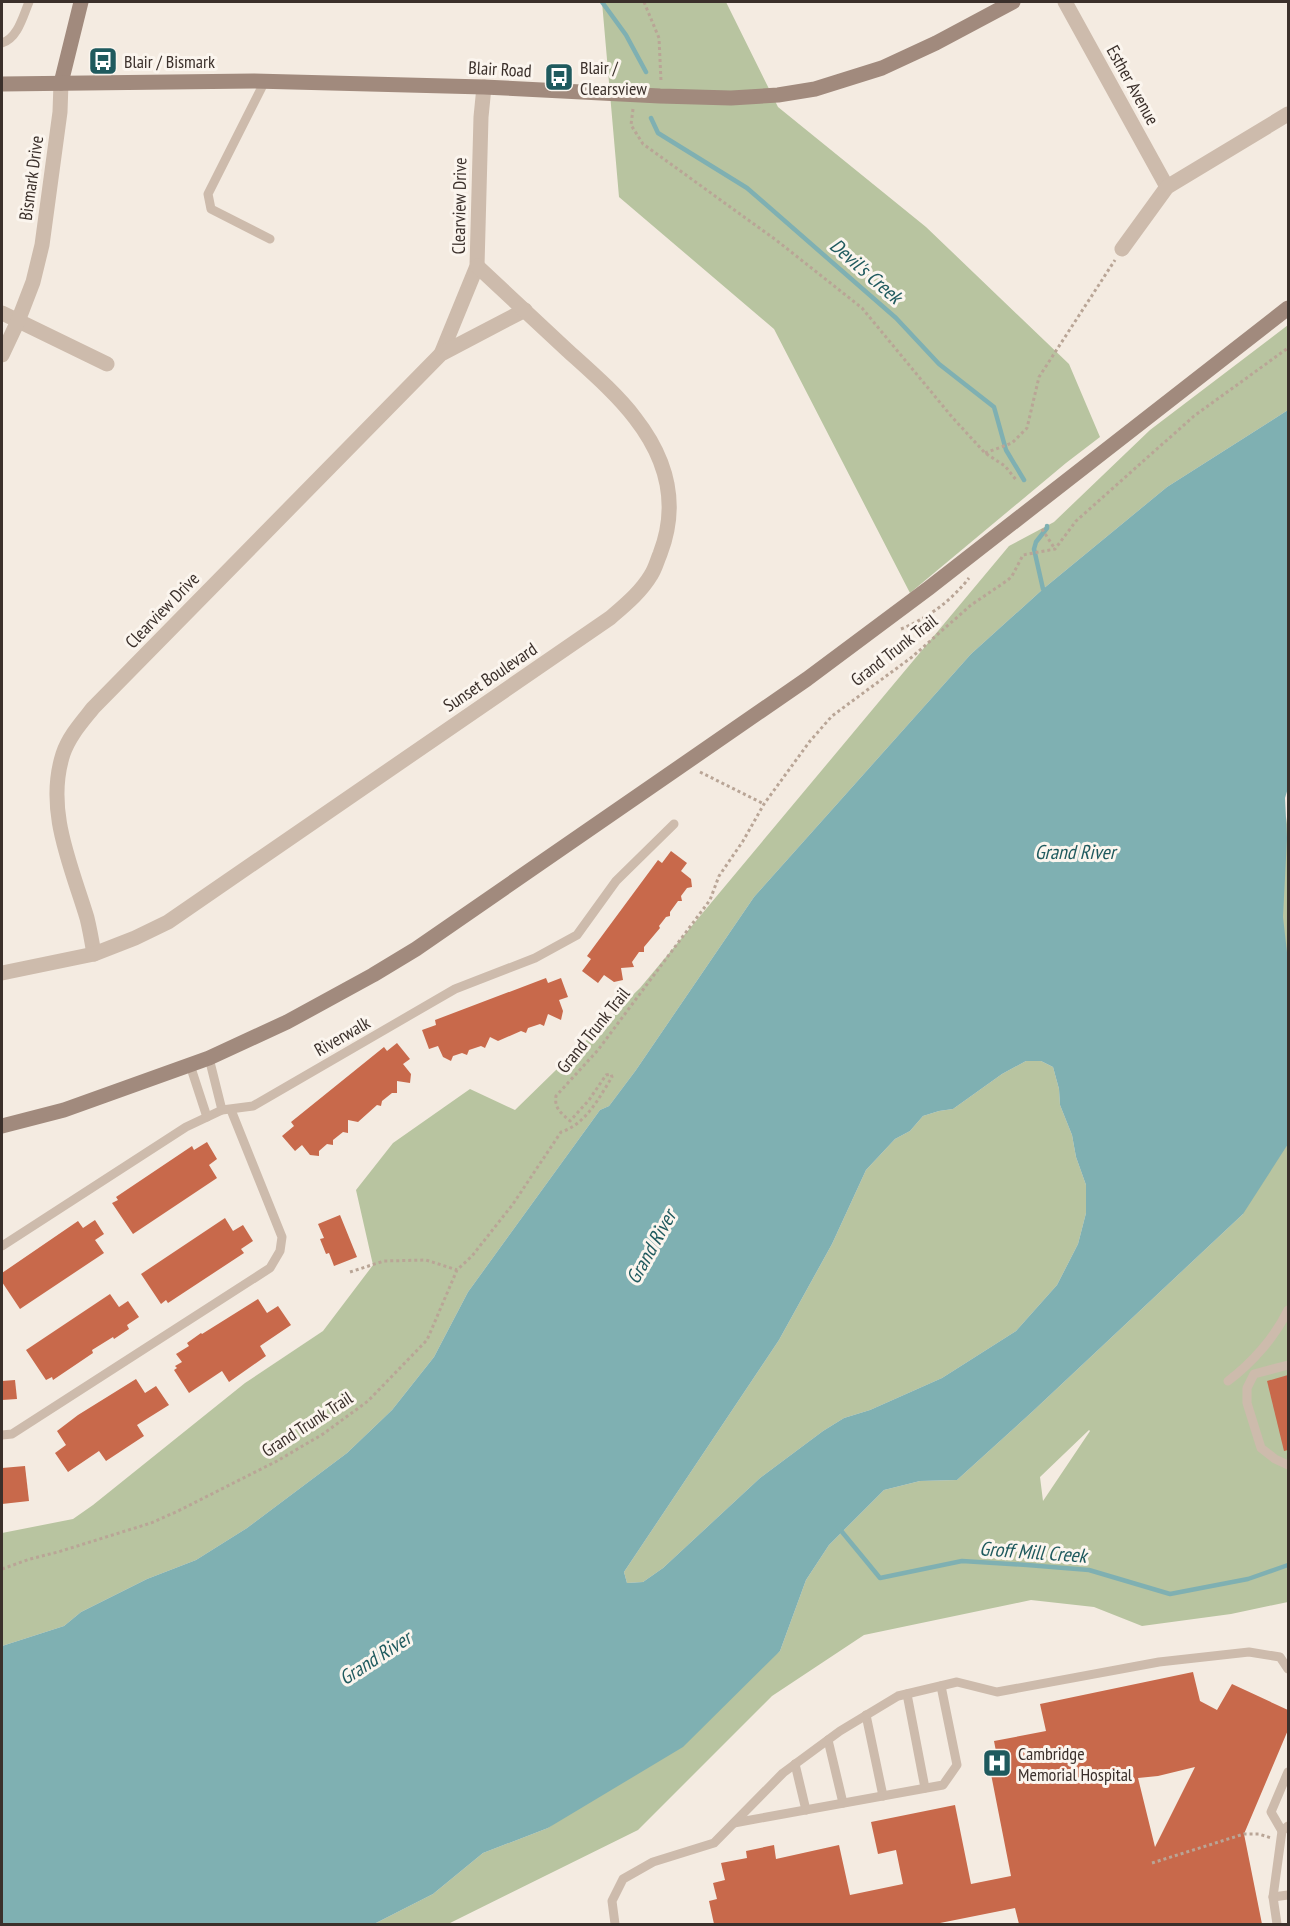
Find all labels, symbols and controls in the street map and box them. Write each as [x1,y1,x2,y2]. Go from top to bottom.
street label: Esther Avenue [1102,41,1164,129]
bus stop icon: Blair / Bismark [87,45,119,77]
place label: Blair / Bismark [124,50,215,73]
street label: Blair Road [468,56,532,82]
place label: Blair / Clearsview [580,56,647,100]
bus stop icon: Blair / Clearsview [543,61,575,93]
street label: Bismark Drive [14,134,48,222]
street label: Clearview Drive [447,157,471,255]
water label: Devil's Creek [825,233,909,311]
street label: Clearview Drive [120,567,204,653]
street label: Grand Trunk Trail [846,608,943,691]
street label: Sunset Boulevard [439,637,541,717]
water label: Grand River [1035,839,1118,865]
street label: Grand Trunk Trail [551,982,635,1078]
street label: Riverwalk [310,1011,374,1061]
water label: Grand River [620,1203,683,1288]
street label: Grand Trunk Trail [257,1386,357,1462]
water label: Groff Mill Creek [979,1535,1090,1569]
water label: Grand River [334,1624,418,1691]
place label: Cambridge Memorial Hospital [1018,1742,1133,1786]
hospital icon: Cambridge Memorial Hospital [981,1747,1013,1779]

